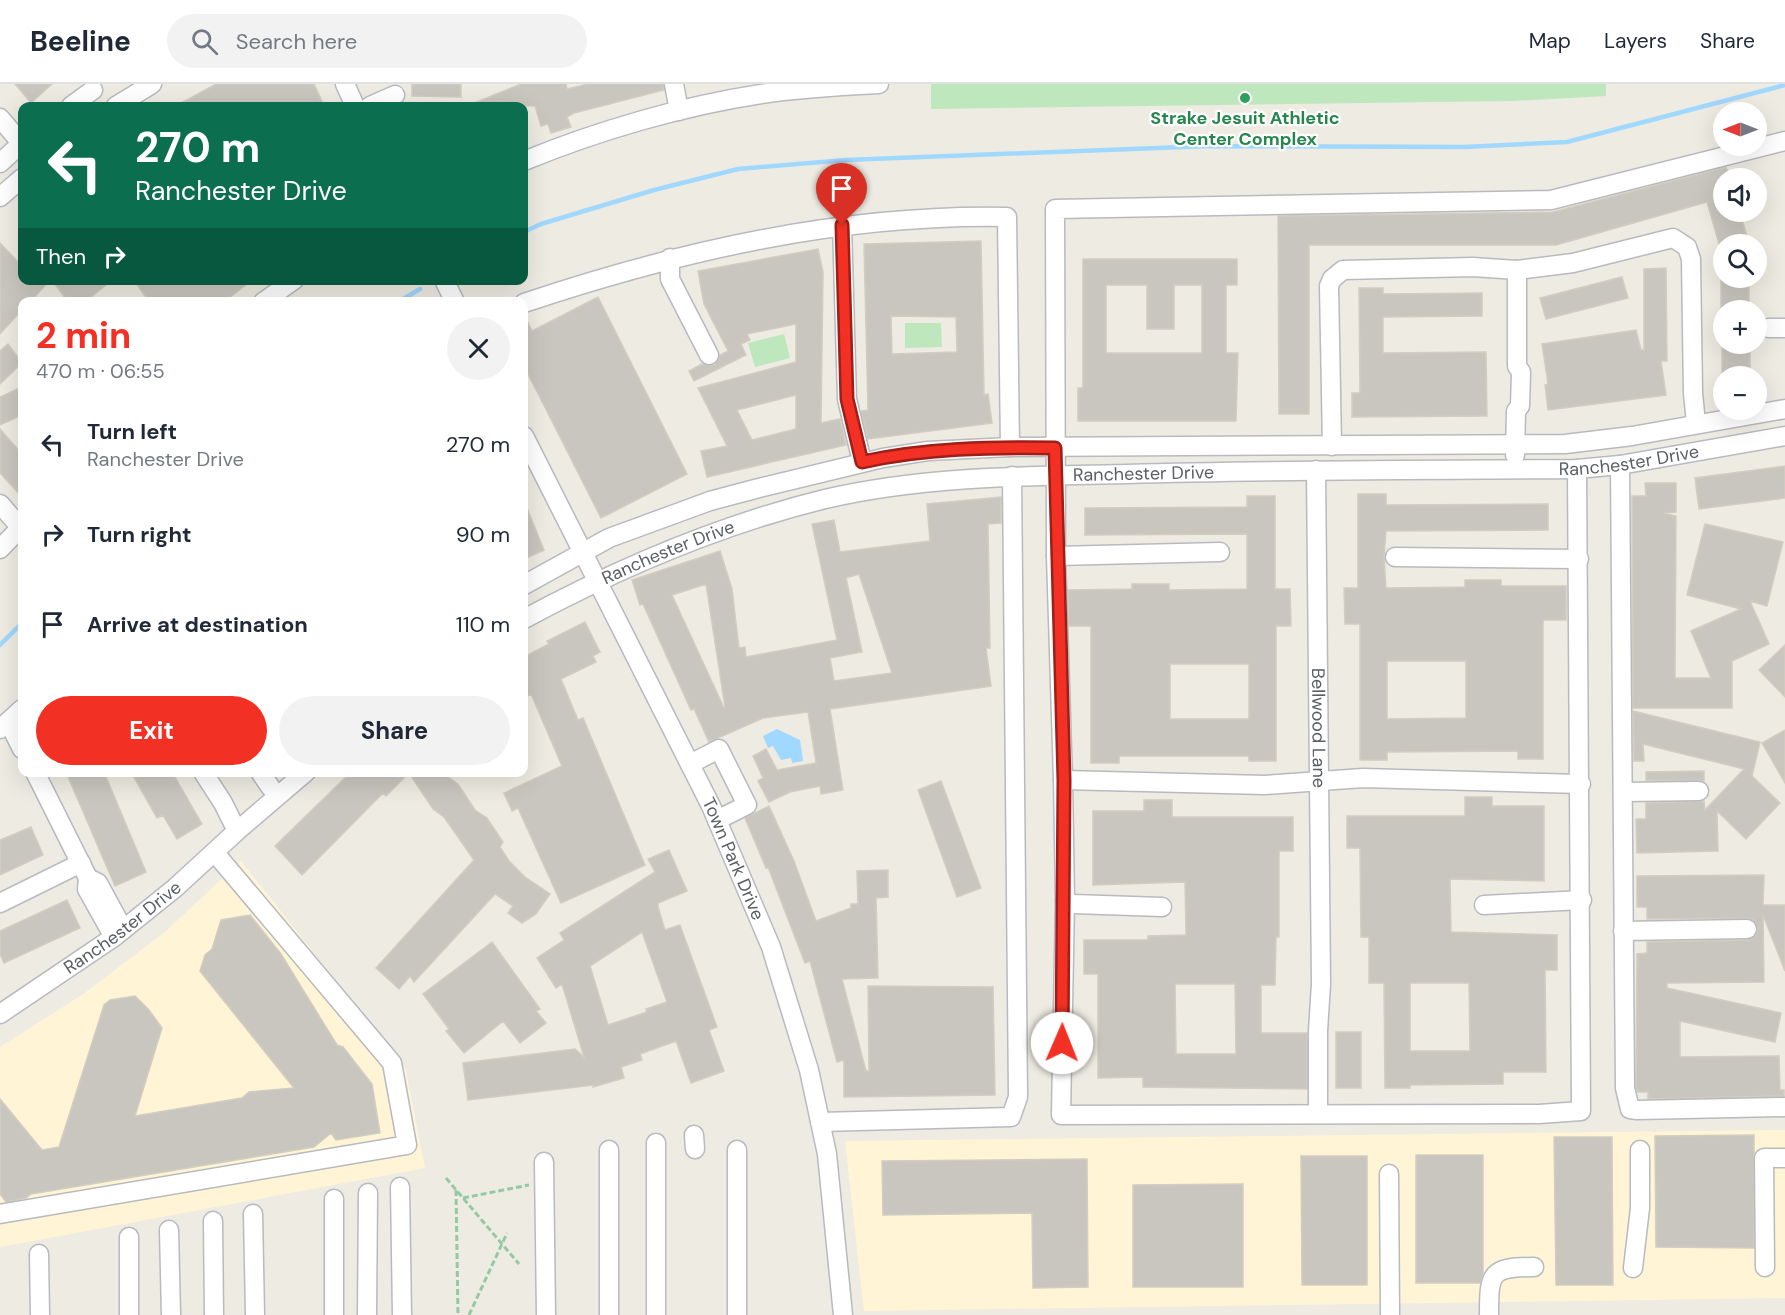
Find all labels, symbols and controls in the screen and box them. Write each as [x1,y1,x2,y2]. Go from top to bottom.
search box [167,14,587,68]
text: Beeline [30,23,131,60]
icon: search [188,25,221,58]
text: Search here [236,27,357,56]
text: Map [1529,27,1571,55]
text: Layers [1604,27,1667,55]
text: Share [1700,27,1755,55]
marker: Strake Jesuit Athletic Center Complex [1238,91,1252,105]
north arrow [1713,102,1767,156]
map controls [1713,102,1767,420]
place label: Strake Jesuit Athletic Center Complex [1150,106,1340,151]
text: 270 m [135,120,260,175]
icon: left [36,126,114,204]
pin [816,163,867,225]
button: sound [1713,168,1767,222]
icon: arrive [825,172,858,205]
text: Ranchester Drive [135,173,347,208]
button: search [1713,234,1767,288]
icon: right [98,240,131,273]
text: Then [36,242,86,271]
button: + [1713,300,1767,354]
text: 2 min [36,312,131,359]
button: close [447,317,510,380]
text: 470 m · 06:55 [36,358,165,384]
button: − [1713,366,1767,420]
text: Turn left [87,417,177,446]
icon: left [36,428,69,461]
text: 270 m [446,430,510,459]
street label: Ranchester Drive [1559,439,1701,481]
text: Ranchester Drive [87,446,244,472]
street label: Ranchester Drive [1073,460,1214,487]
street label: Ranchester Drive [598,515,738,590]
icon: right [36,518,69,551]
text: Turn right [87,520,192,549]
text: 90 m [456,520,510,549]
icon: arrive [36,608,69,641]
text: Arrive at destination [87,610,308,639]
text: 110 m [456,610,510,639]
street label: Bellwood Lane [1306,668,1331,788]
button: Exit [36,696,267,765]
button: Share [279,696,510,765]
street label: Town Park Drive [697,793,770,924]
street label: Ranchester Drive [59,876,186,980]
position arrow [1030,1011,1094,1075]

